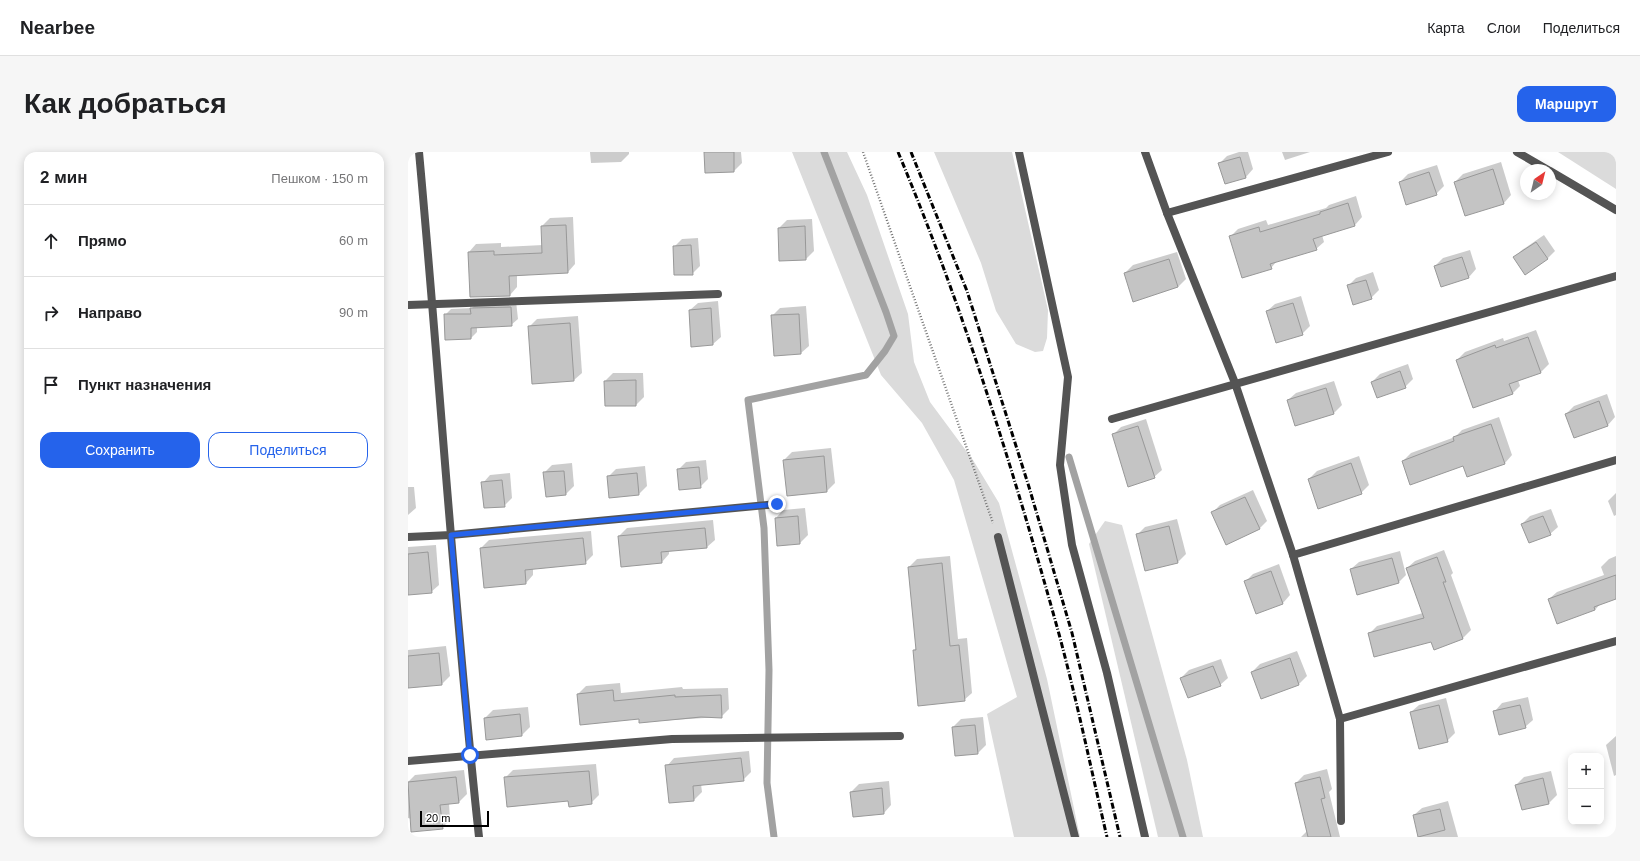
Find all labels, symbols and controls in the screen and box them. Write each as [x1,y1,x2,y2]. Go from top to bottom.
text: Nearbee [20,17,95,38]
text: Карта [1427,20,1465,36]
text: Слои [1487,20,1521,36]
text: Поделиться [1543,20,1620,36]
button: Маршрут [1517,86,1616,122]
text: Как добраться [24,88,226,119]
north arrow [1520,164,1556,200]
text: 2 мин [40,168,87,187]
text: Пешком · 150 m [271,171,368,186]
icon: ahead [40,230,62,252]
text: Прямо [78,232,127,249]
text: 60 m [339,233,368,248]
icon: right [40,302,62,324]
text: Направо [78,304,142,321]
text: 90 m [339,305,368,320]
icon: arrive [40,374,62,396]
text: Пункт назначения [78,376,211,393]
button: Сохранить [40,432,200,468]
button: Поделиться [208,432,368,468]
route end [768,495,786,513]
route start [461,746,479,764]
map controls [1568,753,1604,825]
button: + [1568,753,1604,789]
button: − [1568,789,1604,825]
scale bar [420,809,489,828]
text: 20 m [426,812,450,824]

